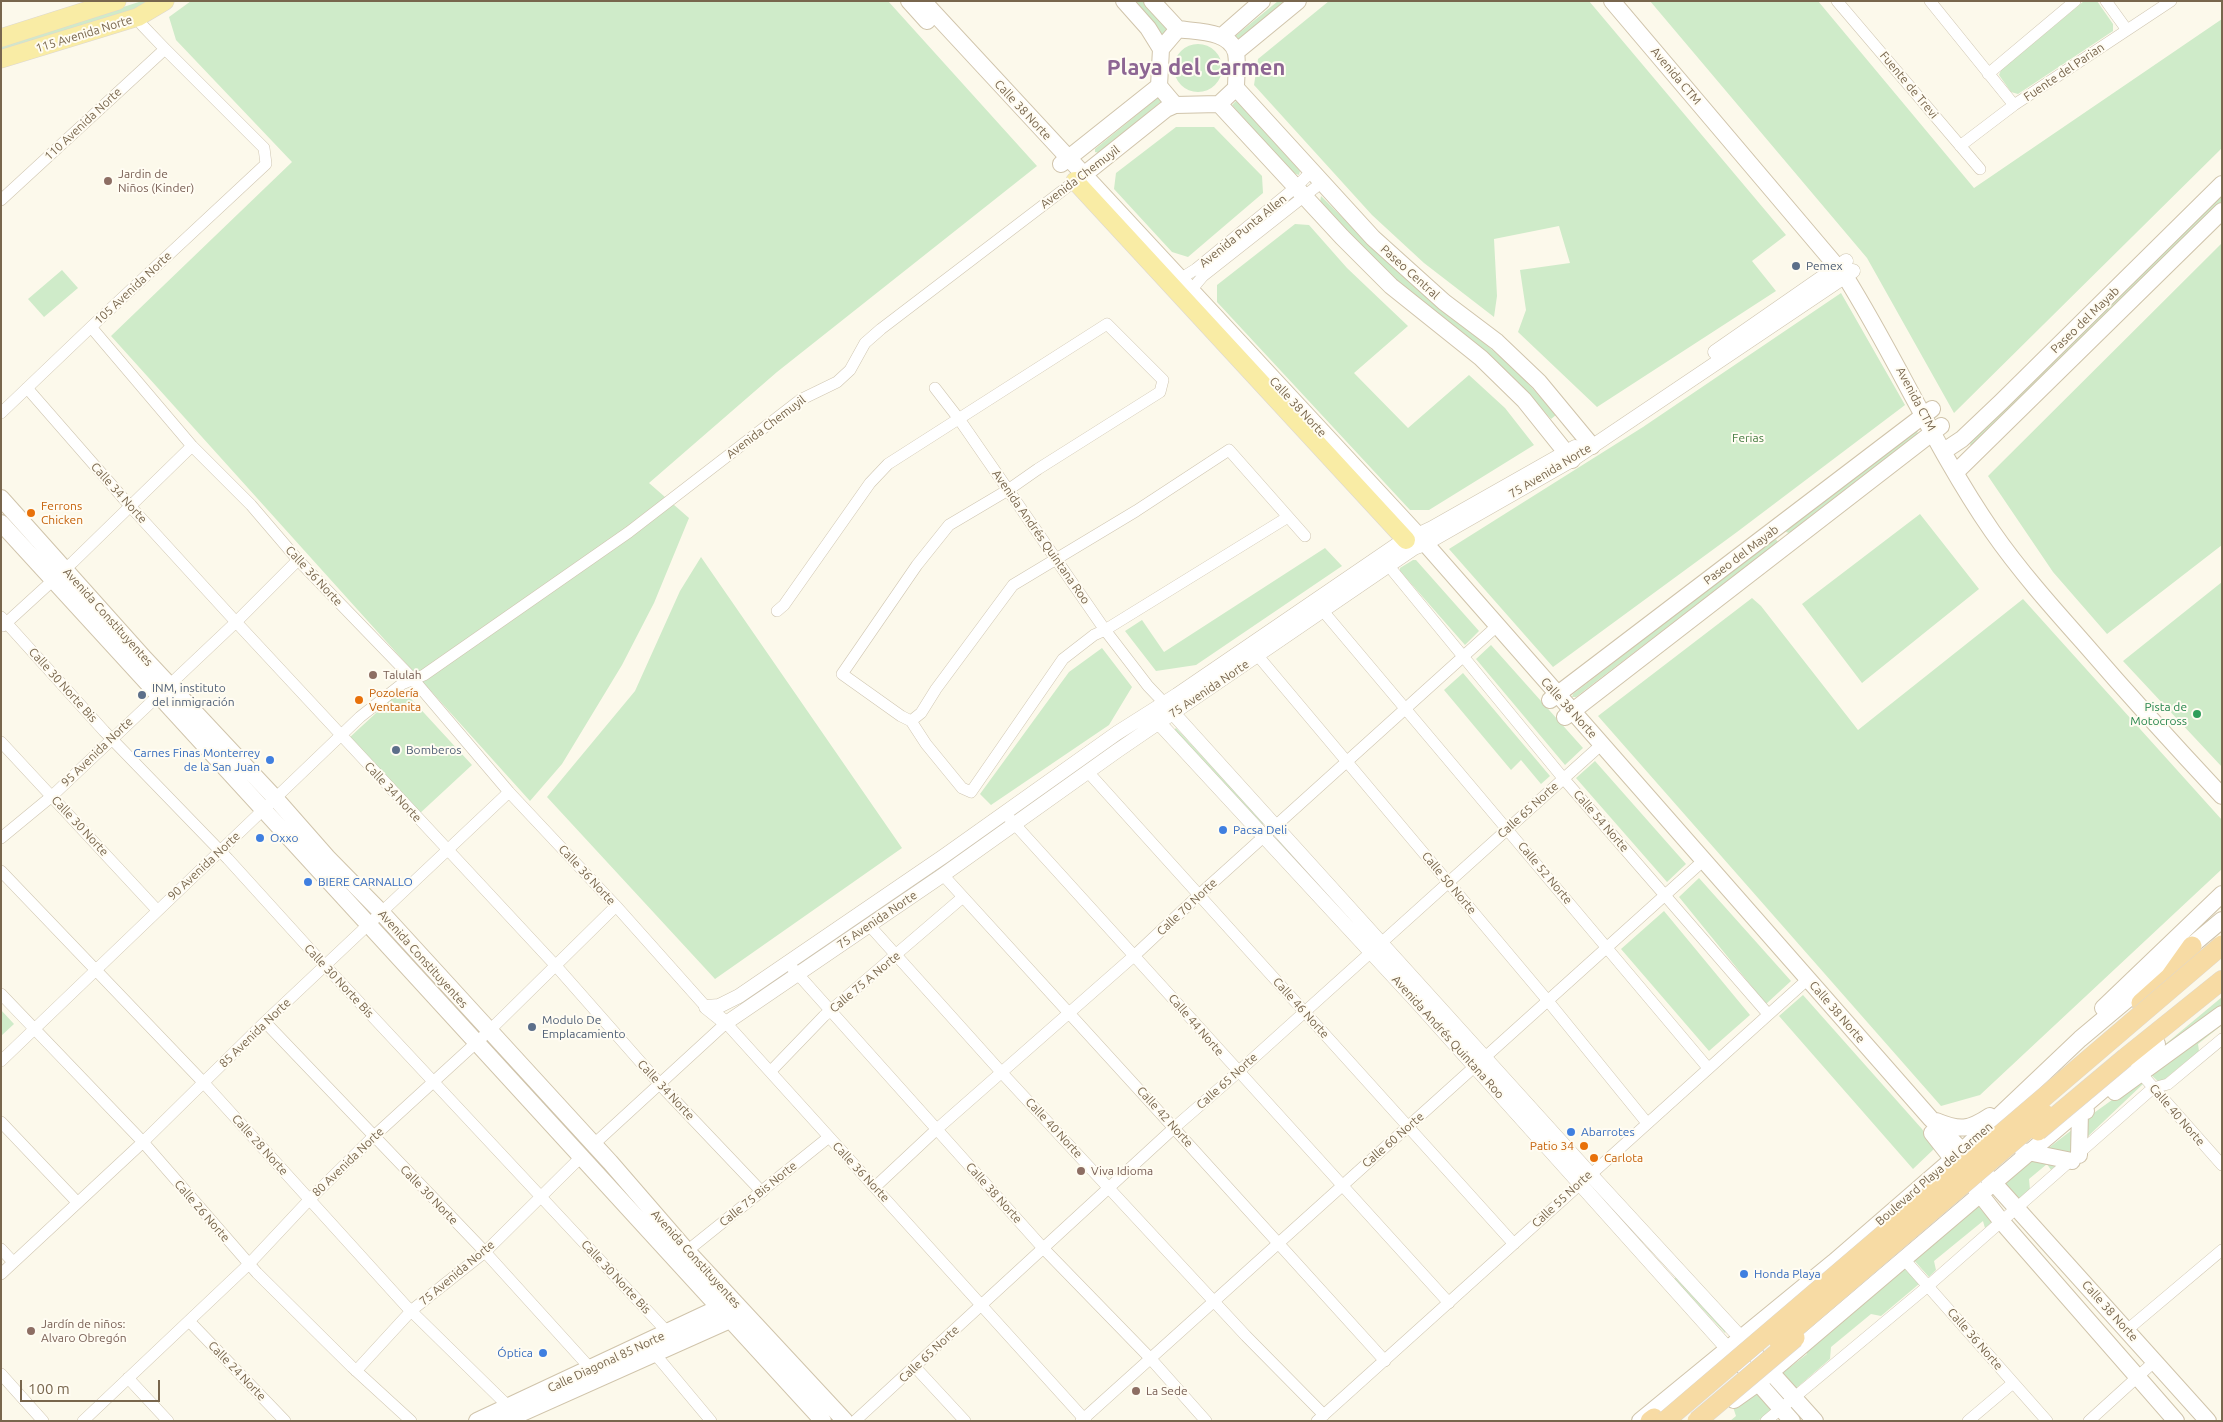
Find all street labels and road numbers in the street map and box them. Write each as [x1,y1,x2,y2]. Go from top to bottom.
street label: 115 Avenida Norte [34,12,134,56]
street label: Fuente del Parian [2021,40,2107,104]
street label: Avenida CTM [1648,44,1704,108]
street label: Fuente de Trevi [1877,49,1941,121]
street label: Calle 38 Norte [992,77,1054,143]
street label: 110 Avenida Norte [41,85,125,163]
street label: Avenida Chemuyil [1037,142,1123,212]
street label: Avenida Punta Allen [1197,191,1289,271]
street label: Paseo Central [1378,242,1442,302]
street label: 105 Avenida Norte [91,249,175,327]
street label: Paseo del Mayab [2048,284,2122,356]
street label: Avenida CTM [1893,365,1939,433]
street label: Calle 38 Norte [1267,374,1329,440]
street label: Avenida Chemuyil [723,392,809,462]
street label: 75 Avenida Norte [1506,441,1594,501]
street label: Calle 34 Norte [88,460,150,526]
street label: Avenida Andrés Quintana Roo [989,467,1093,607]
street label: Paseo del Mayab [1701,522,1781,588]
street label: Calle 36 Norte [283,543,345,609]
street label: Avenida Constituyentes [60,565,156,669]
street label: Calle 30 Norte Bis [26,645,100,725]
street label: 75 Avenida Norte [1166,657,1252,721]
street label: Calle 38 Norte [1538,675,1600,741]
street label: 95 Avenida Norte [58,714,136,790]
street label: Calle 34 Norte [362,759,424,825]
street label: Calle 65 Norte [1495,779,1561,841]
street label: Calle 54 Norte [1570,787,1632,855]
street label: Calle 30 Norte [49,793,111,859]
street label: 90 Avenida Norte [165,829,243,903]
street label: Calle 52 Norte [1515,839,1575,907]
street label: Calle 36 Norte [556,842,618,908]
street label: Calle 50 Norte [1419,849,1479,917]
street label: Calle 70 Norte [1154,876,1220,938]
street label: 75 Avenida Norte [834,888,920,952]
street label: Avenida Constituyentes [375,907,471,1011]
street label: Calle 30 Norte Bis [301,941,377,1021]
street label: Calle 75 A Norte [827,948,903,1016]
street label: Avenida Andrés Quintana Roo [1389,972,1507,1102]
street label: Calle 46 Norte [1270,975,1332,1041]
street label: Calle 38 Norte [1806,978,1868,1046]
street label: Calle 44 Norte [1165,991,1227,1059]
street label: 85 Avenida Norte [216,995,294,1071]
street label: Calle 65 Norte [1194,1050,1260,1112]
street label: Calle 34 Norte [635,1057,697,1123]
street label: Calle 40 Norte [2146,1081,2208,1149]
street label: Calle 42 Norte [1134,1084,1196,1150]
street label: Calle 40 Norte [1023,1095,1085,1161]
street label: Calle 60 Norte [1359,1109,1427,1171]
street label: Calle 28 Norte [229,1112,291,1178]
street label: Boulevard Playa del Carmen [1873,1119,1995,1229]
street label: 80 Avenida Norte [309,1124,387,1200]
street label: Calle 36 Norte [830,1139,892,1205]
street label: Calle 75 Bis Norte [716,1158,800,1230]
street label: Calle 38 Norte [963,1160,1025,1226]
street label: Calle 30 Norte [397,1162,461,1228]
street label: Calle 55 Norte [1529,1168,1595,1230]
street label: Calle 26 Norte [171,1177,233,1245]
street label: Avenida Constituyentes [648,1207,744,1311]
street label: 75 Avenida Norte [417,1237,497,1309]
street label: Calle 30 Norte Bis [578,1237,654,1317]
street label: Calle 38 Norte [2079,1278,2141,1344]
street label: Calle 36 Norte [1944,1305,2006,1373]
street label: Calle 65 Norte [896,1323,962,1385]
street label: Calle Diagonal 85 Norte [545,1329,667,1395]
street label: Calle 24 Norte [205,1338,269,1404]

